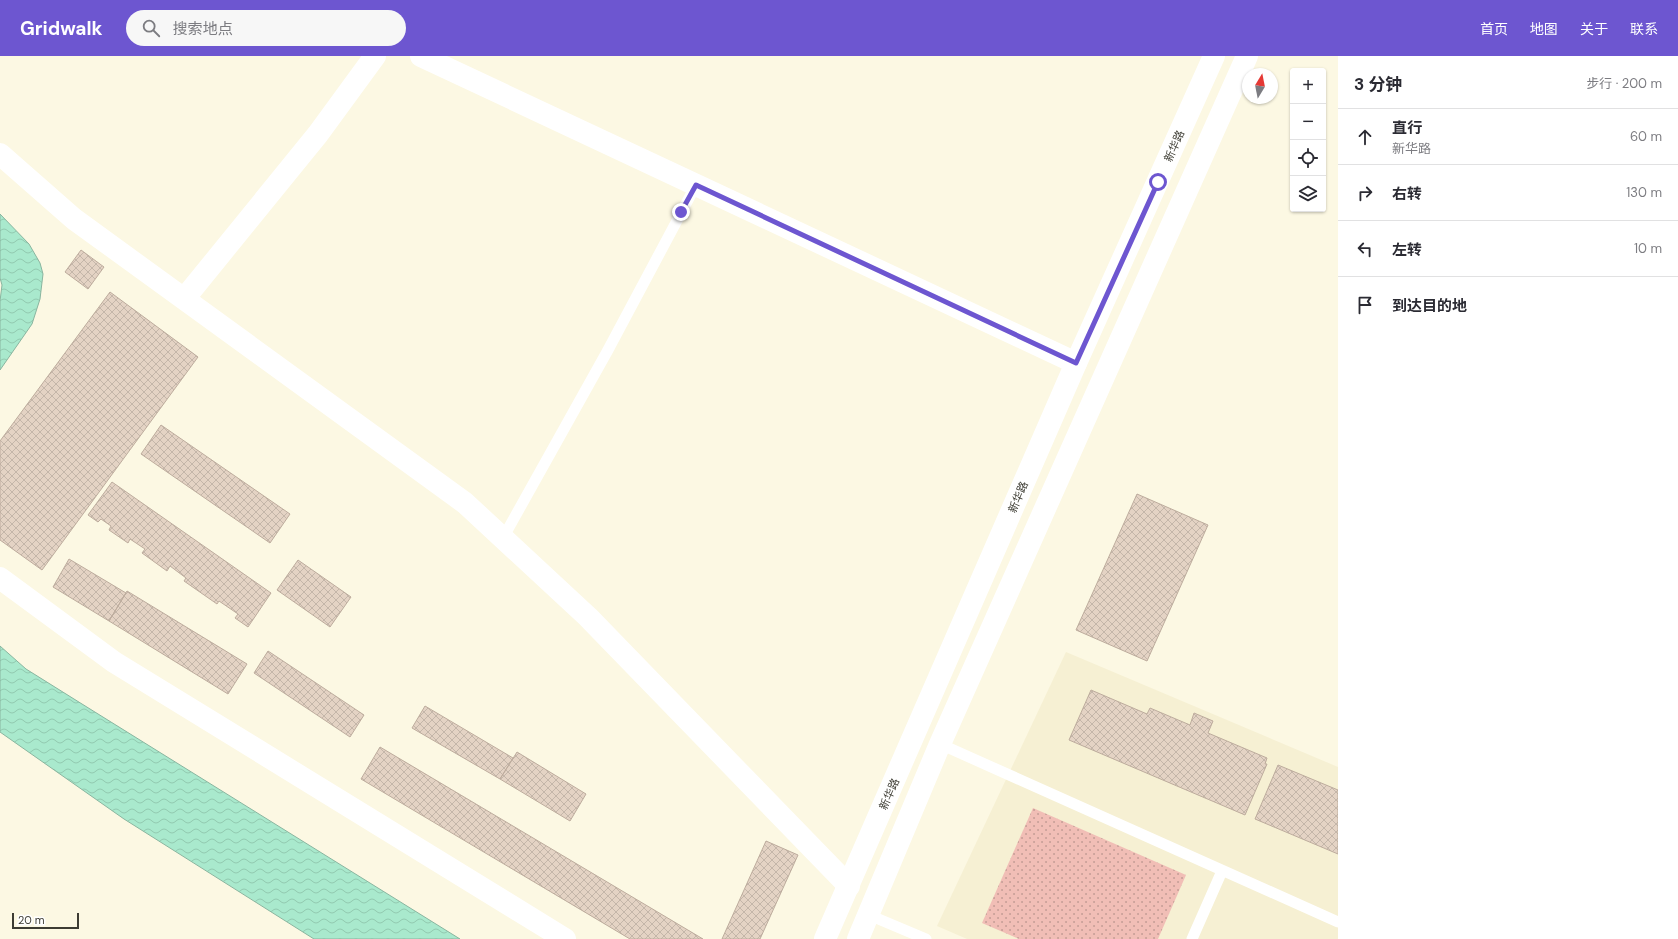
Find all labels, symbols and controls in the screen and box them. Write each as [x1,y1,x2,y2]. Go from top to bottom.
search box [126,10,406,46]
text: Gridwalk [20,16,102,41]
icon: search [140,17,162,39]
text: 搜索地点 [172,19,233,39]
text: 首页 [1480,20,1508,38]
text: 地图 [1530,20,1558,38]
text: 关于 [1580,20,1608,38]
text: 联系 [1630,20,1658,38]
north arrow [1242,68,1278,104]
map controls [1290,68,1326,212]
button: + [1290,68,1326,104]
text: 3 分钟 [1354,73,1402,95]
text: 步行 · 200 m [1586,75,1662,92]
button: − [1290,104,1326,140]
text: 直行 [1392,118,1422,138]
icon: ahead [1354,126,1376,148]
street label: 新华路 [1161,128,1187,164]
text: 60 m [1630,128,1662,145]
button: locate [1290,140,1326,176]
text: 新华路 [1392,140,1431,157]
route start [1149,173,1167,191]
button: layers [1290,176,1326,212]
icon: right [1354,182,1376,204]
text: 右转 [1392,184,1422,204]
text: 130 m [1626,184,1662,201]
route end [672,203,690,221]
icon: left [1354,238,1376,260]
text: 左转 [1392,240,1422,260]
text: 10 m [1634,240,1662,257]
icon: arrive [1354,294,1376,316]
text: 到达目的地 [1392,296,1467,316]
street label: 新华路 [1005,479,1031,515]
street label: 新华路 [876,776,902,812]
scale bar [12,911,79,930]
text: 20 m [18,913,44,927]

